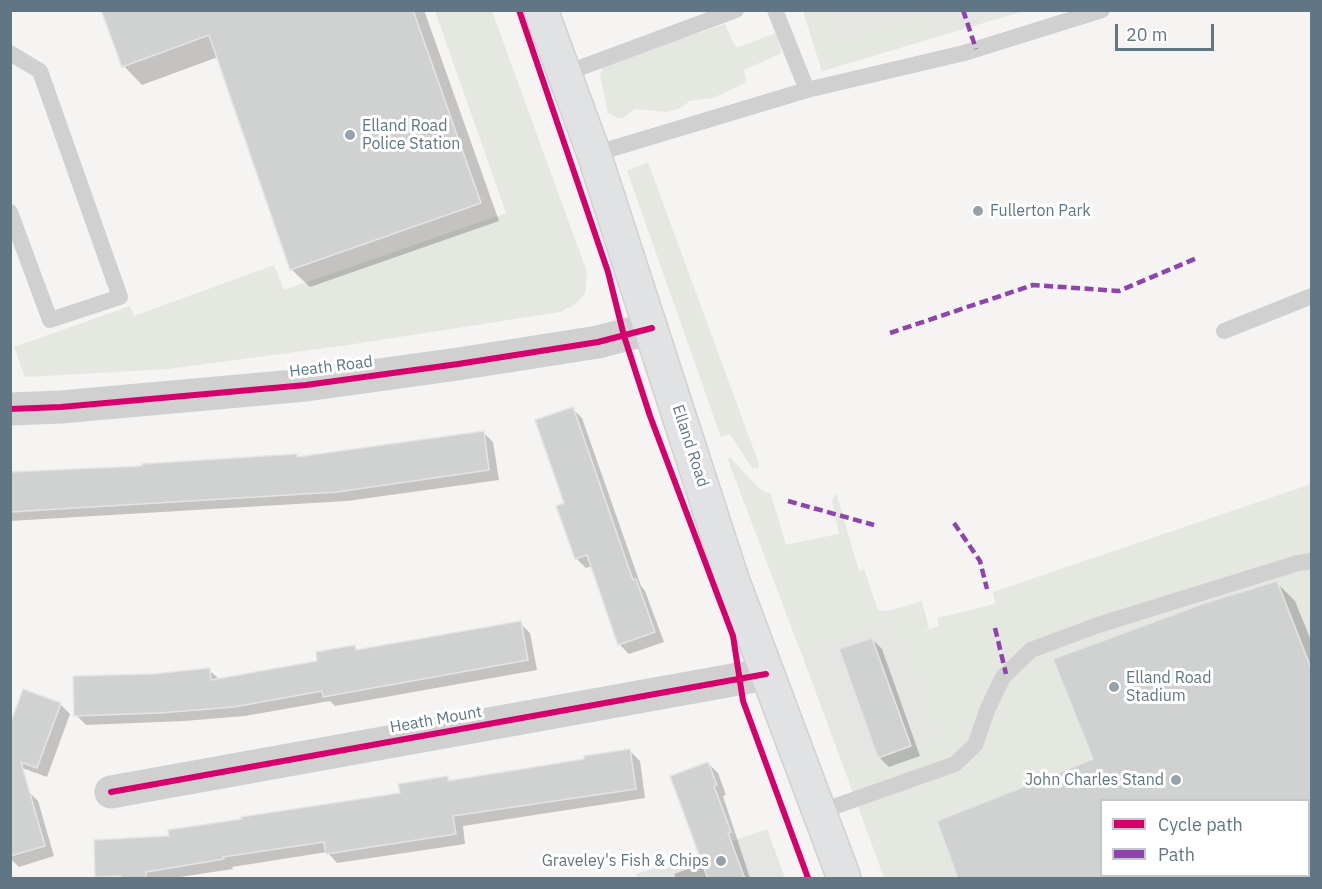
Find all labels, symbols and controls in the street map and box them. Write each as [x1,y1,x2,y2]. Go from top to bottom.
scale bar [1118,12,1217,50]
text: 20 m [1126,23,1168,46]
place label: Elland Road Police Station [362,116,460,154]
marker: Elland Road Police Station [343,128,357,142]
place label: Fullerton Park [990,201,1091,221]
marker: Fullerton Park [971,204,985,218]
street label: Heath Road [288,352,374,382]
street label: Elland Road [668,402,712,490]
place label: Elland Road Stadium [1126,668,1211,706]
marker: Elland Road Stadium [1107,680,1121,694]
street label: Heath Mount [389,702,483,738]
place label: John Charles Stand [1025,770,1164,790]
marker: John Charles Stand [1169,773,1183,787]
legend [1100,799,1310,877]
text: Cycle path [1158,813,1243,836]
text: Path [1158,843,1195,866]
place label: Graveley's Fish & Chips [542,851,709,871]
marker: Graveley's Fish & Chips [714,854,728,868]

